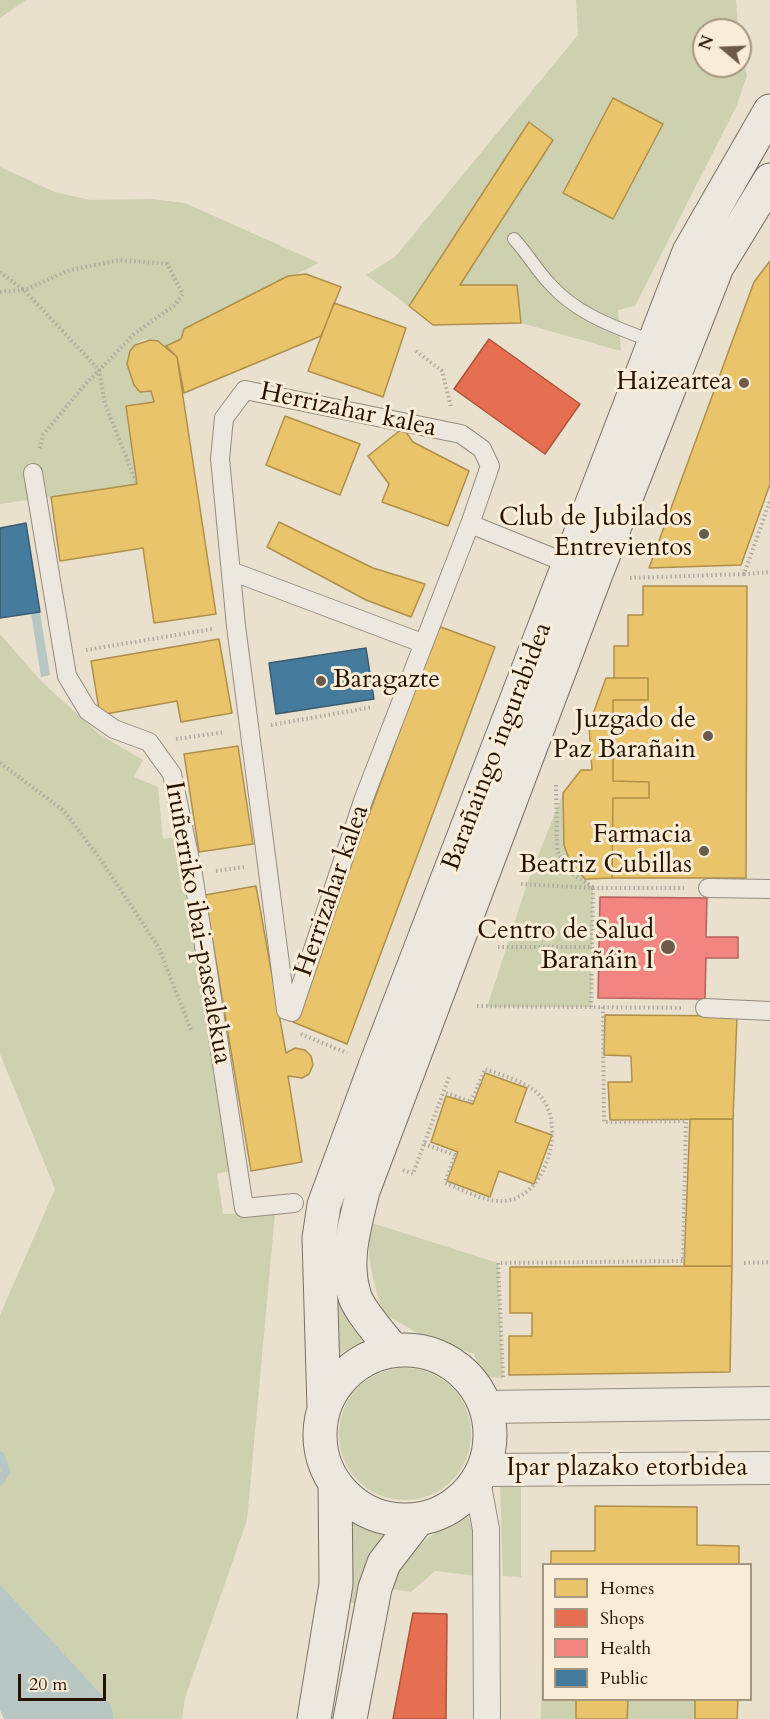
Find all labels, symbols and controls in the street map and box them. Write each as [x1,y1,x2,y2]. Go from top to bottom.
north arrow [692,18,752,78]
text: N [694,33,720,53]
place label: Haizeartea [616,367,732,399]
marker: Haizeartea [737,376,751,390]
street label: Herrizahar kalea [257,377,439,445]
place label: Club de Jubilados Entrevientos [499,503,692,564]
marker: Club de Jubilados Entrevientos [697,527,711,541]
street label: Barañaingo ingurabidea [436,619,560,875]
place label: Baragazte [333,665,440,697]
marker: Baragazte [314,674,328,688]
place label: Juzgado de Paz Barañain [553,705,696,766]
marker: Juzgado de Paz Barañain [701,729,715,743]
street label: Iruñerriko ibai-pasealekua [157,779,237,1067]
street label: Herrizahar kalea [289,801,377,981]
place label: Farmacia Beatriz Cubillas [519,820,692,882]
marker: Farmacia Beatriz Cubillas [697,844,711,858]
place label: Centro de Salud Barañáin I [477,916,654,978]
marker: Centro de Salud Barañáin I [659,938,677,956]
street label: Ipar plazako etorbidea [506,1453,748,1485]
legend [542,1563,752,1701]
text: Homes [600,1576,654,1601]
text: Shops [600,1606,644,1631]
text: Health [600,1636,651,1661]
scale bar [21,1662,110,1700]
text: Public [600,1666,648,1691]
text: 20 m [29,1672,68,1697]

